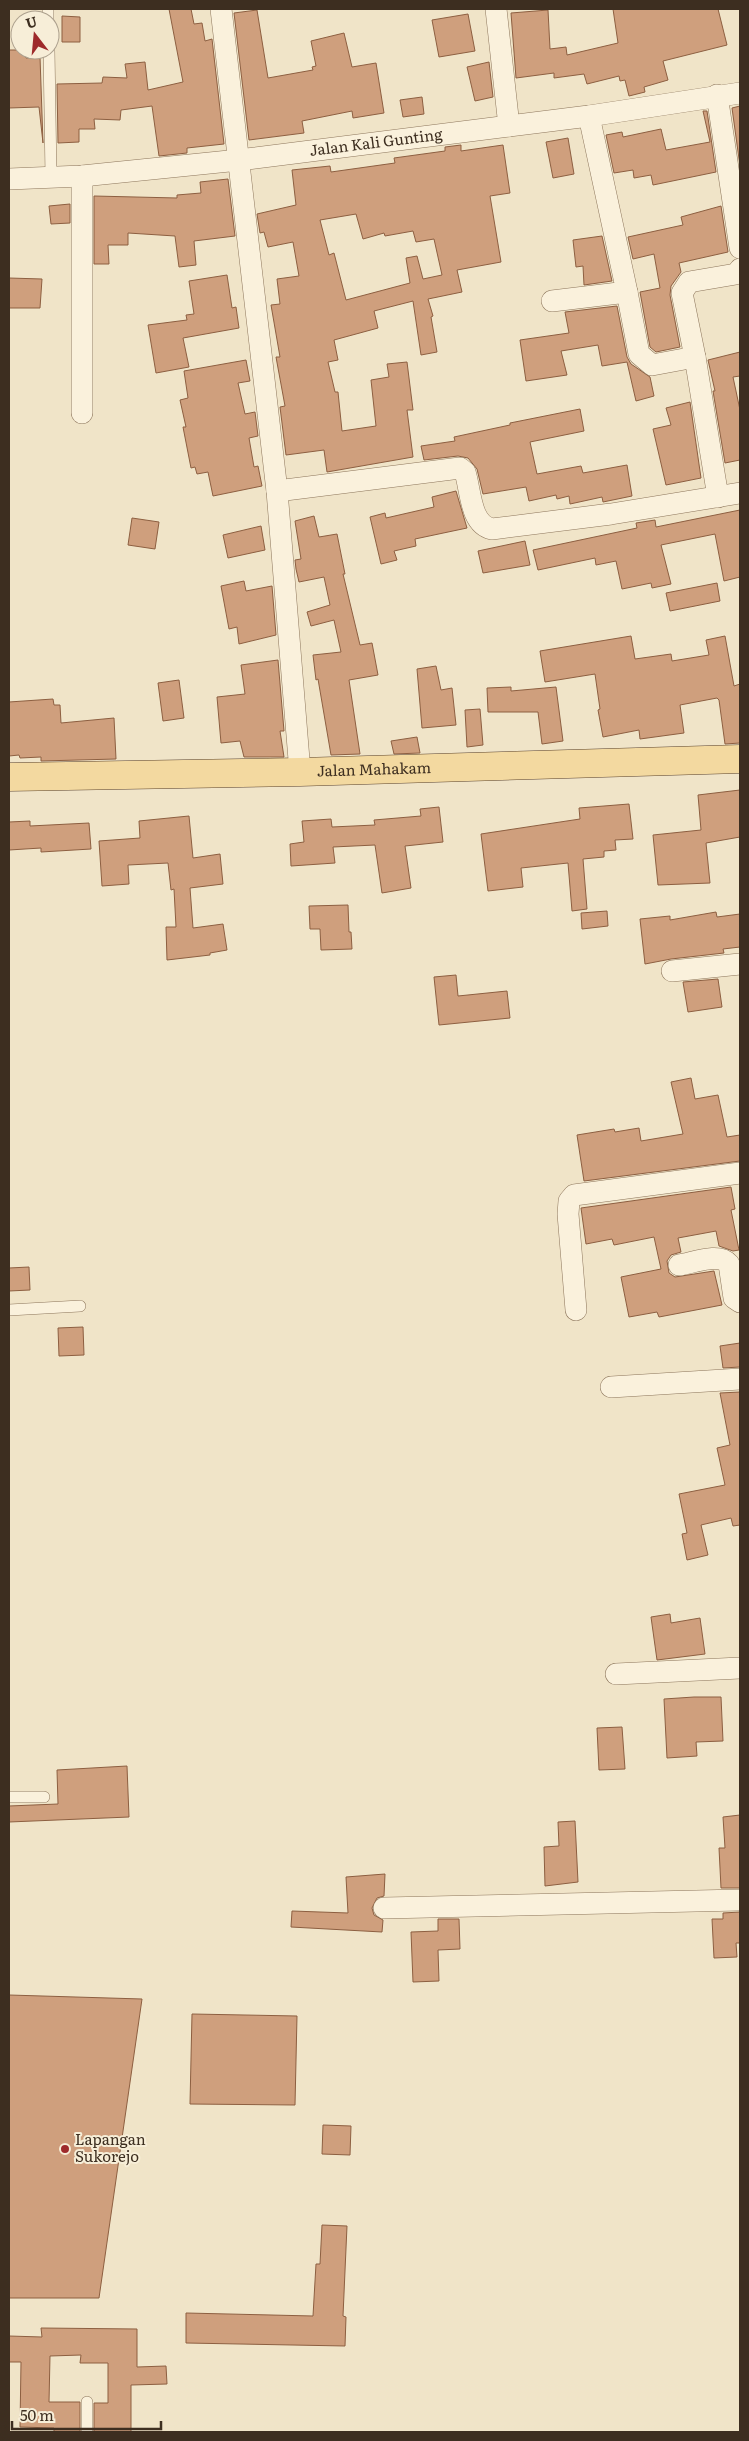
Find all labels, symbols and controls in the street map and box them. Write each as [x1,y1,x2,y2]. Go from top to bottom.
north arrow [10,10,60,60]
text: U [23,10,39,33]
street label: Jalan Kali Gunting [308,121,444,161]
street label: Jalan Mahakam [316,755,432,781]
place label: Lapangan Sukorejo [75,2127,146,2167]
marker: Lapangan Sukorejo [59,2143,71,2155]
scale bar [12,2398,161,2430]
text: 50 m [20,2403,54,2426]

